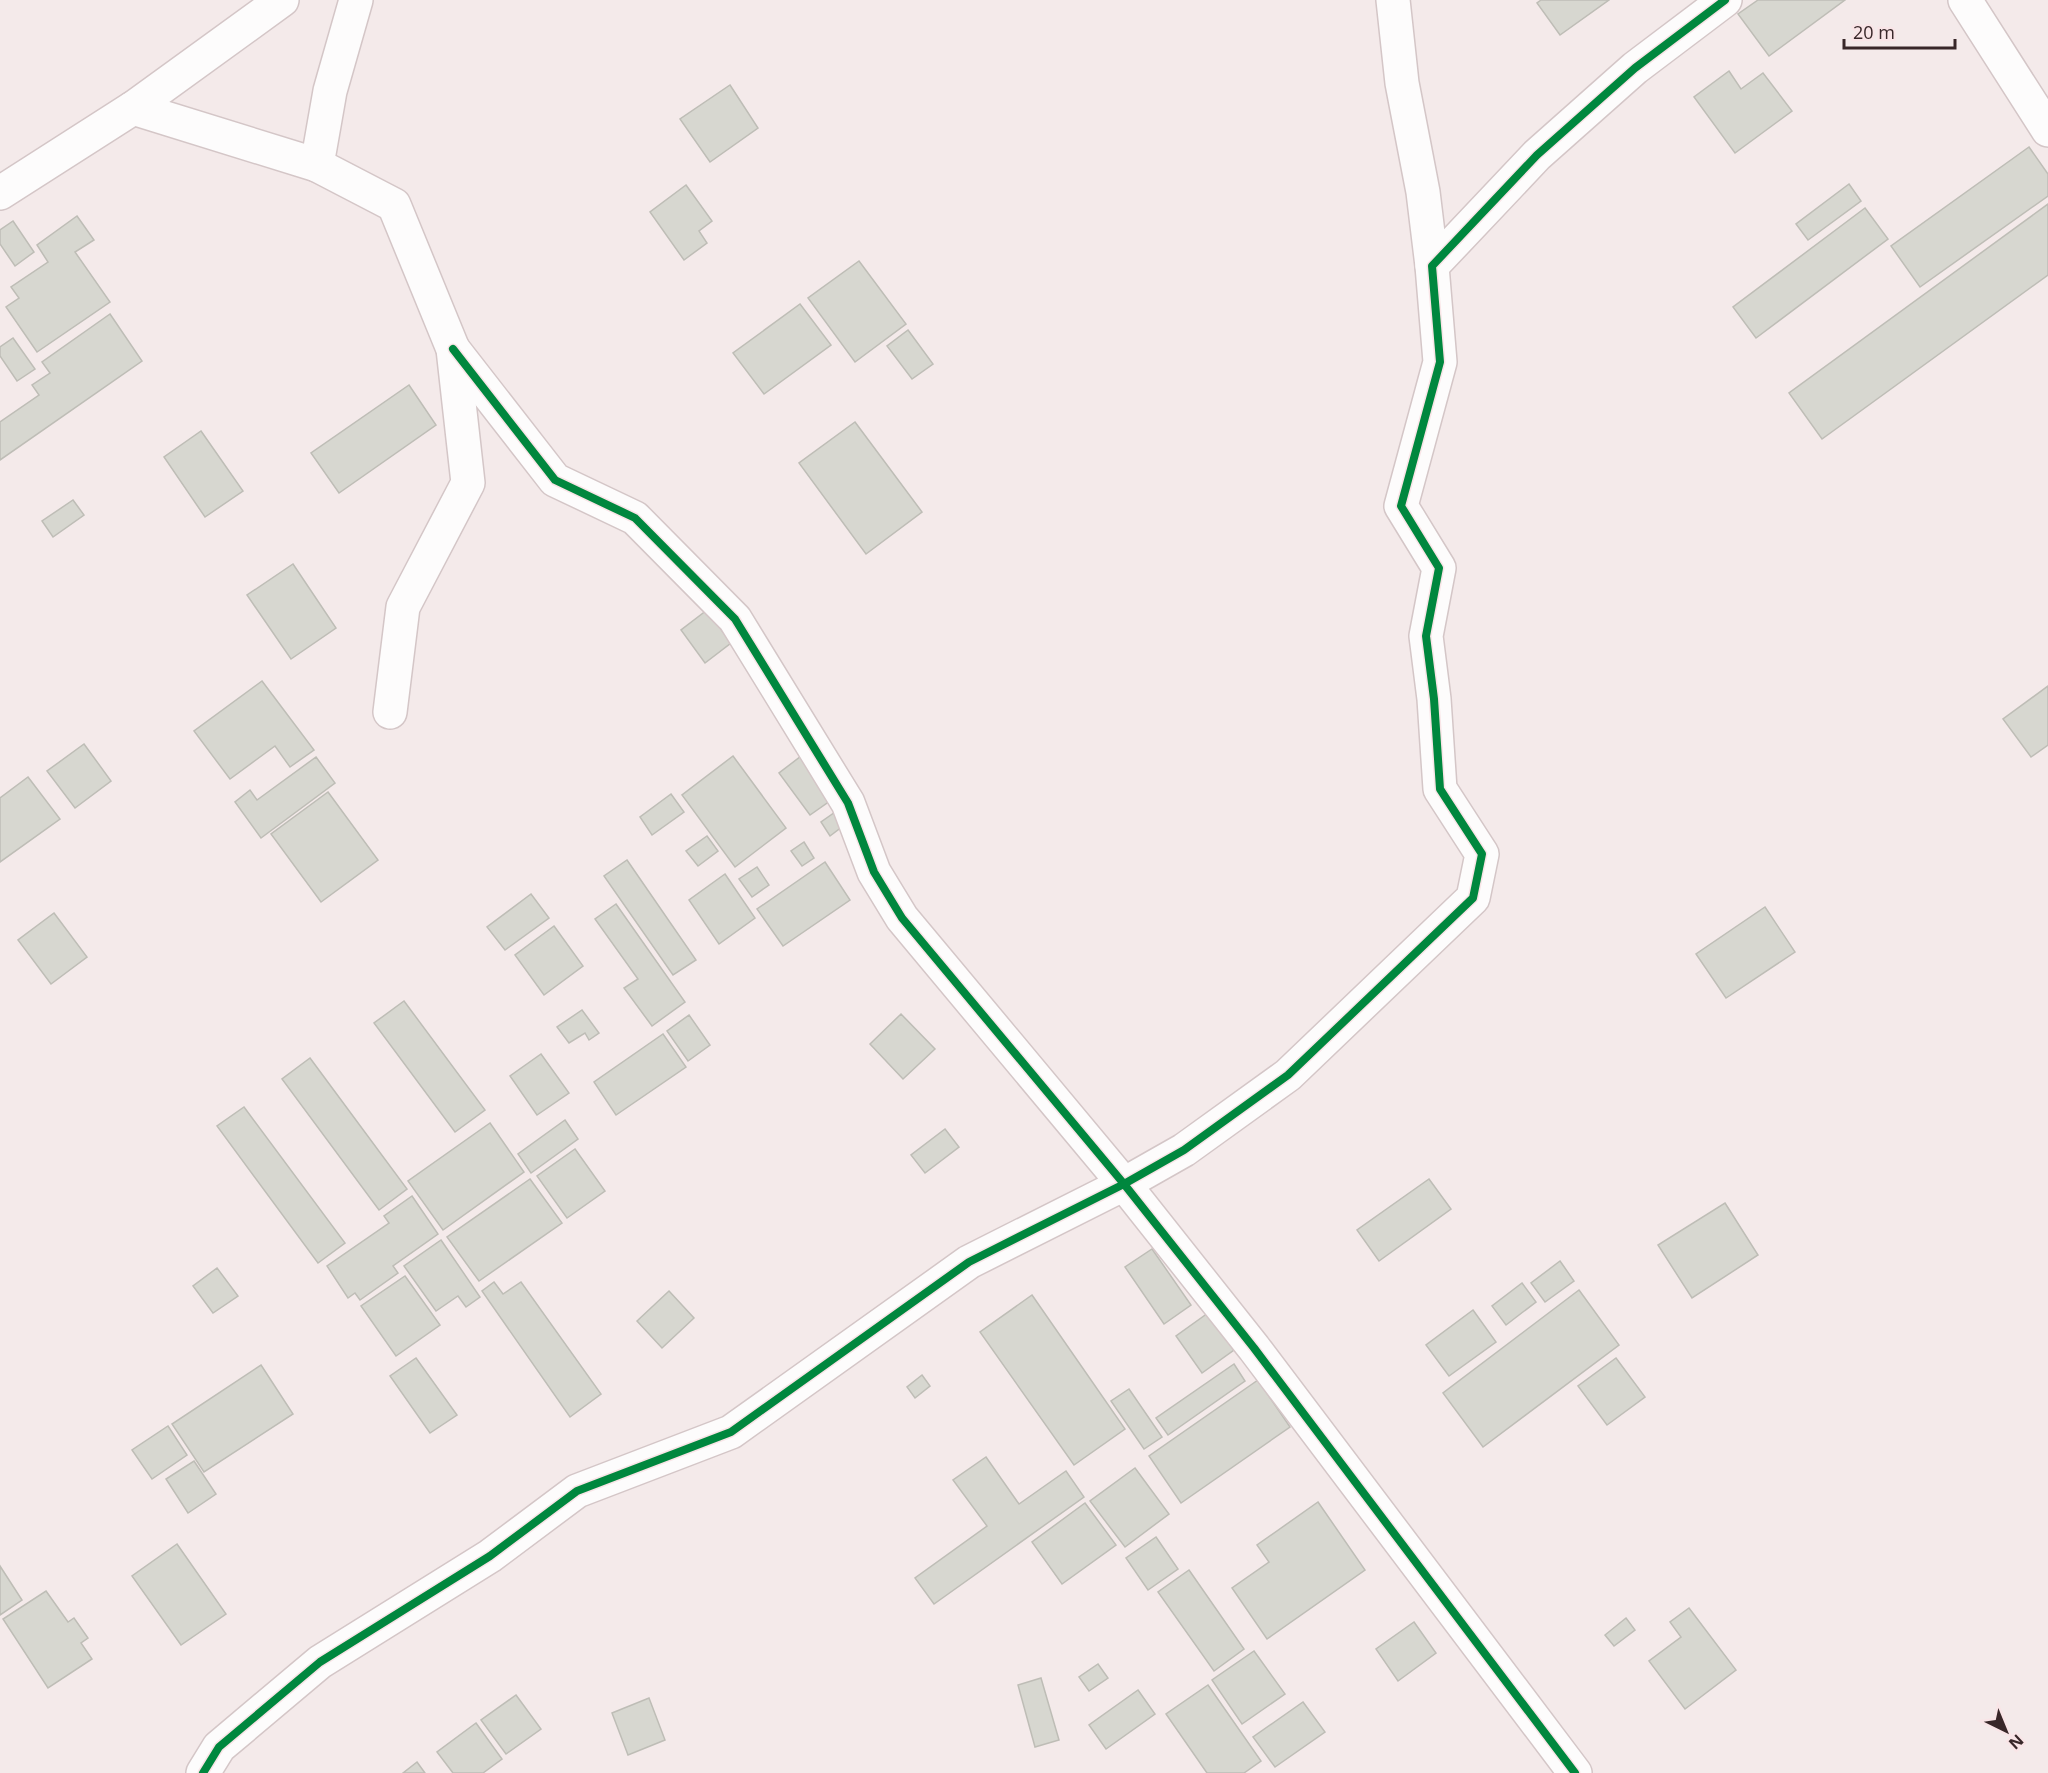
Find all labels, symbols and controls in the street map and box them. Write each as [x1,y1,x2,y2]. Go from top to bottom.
scale bar [1844,12,1955,50]
text: 20 m [1853,20,1895,44]
north arrow [1976,1701,2036,1761]
text: N [2004,1729,2028,1754]

